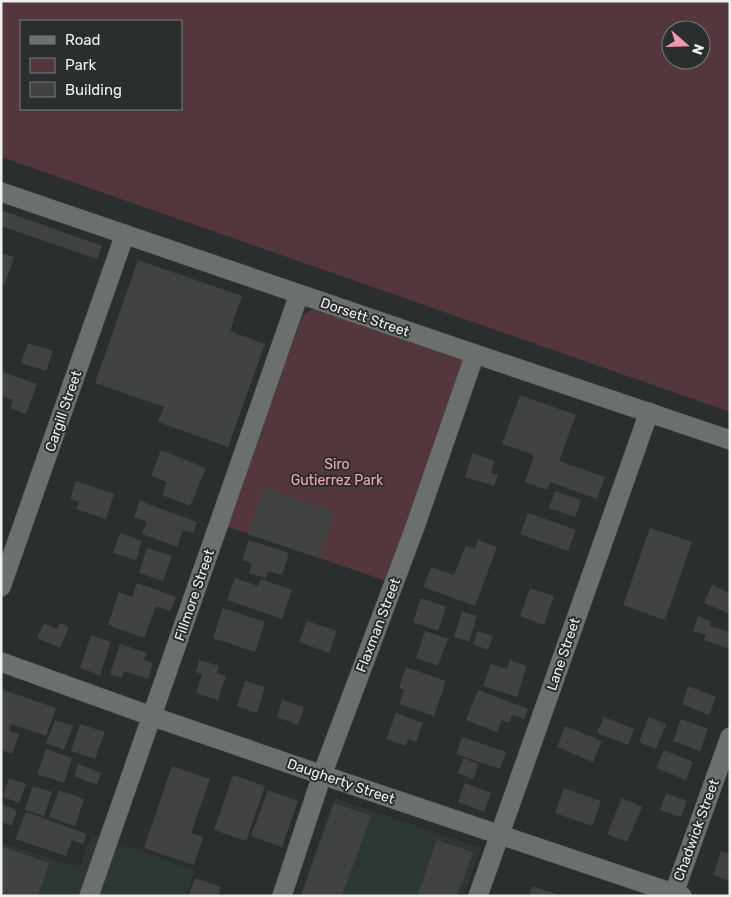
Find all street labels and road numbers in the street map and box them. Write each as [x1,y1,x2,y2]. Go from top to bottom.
street label: Dorsett Street [318,294,412,341]
street label: Cargill Street [42,368,85,454]
street label: Fillmore Street [171,547,218,643]
street label: Flaxman Street [353,575,404,675]
street label: Lane Street [543,615,584,693]
street label: Daugherty Street [285,755,397,808]
street label: Chadwick Street [670,776,723,883]

